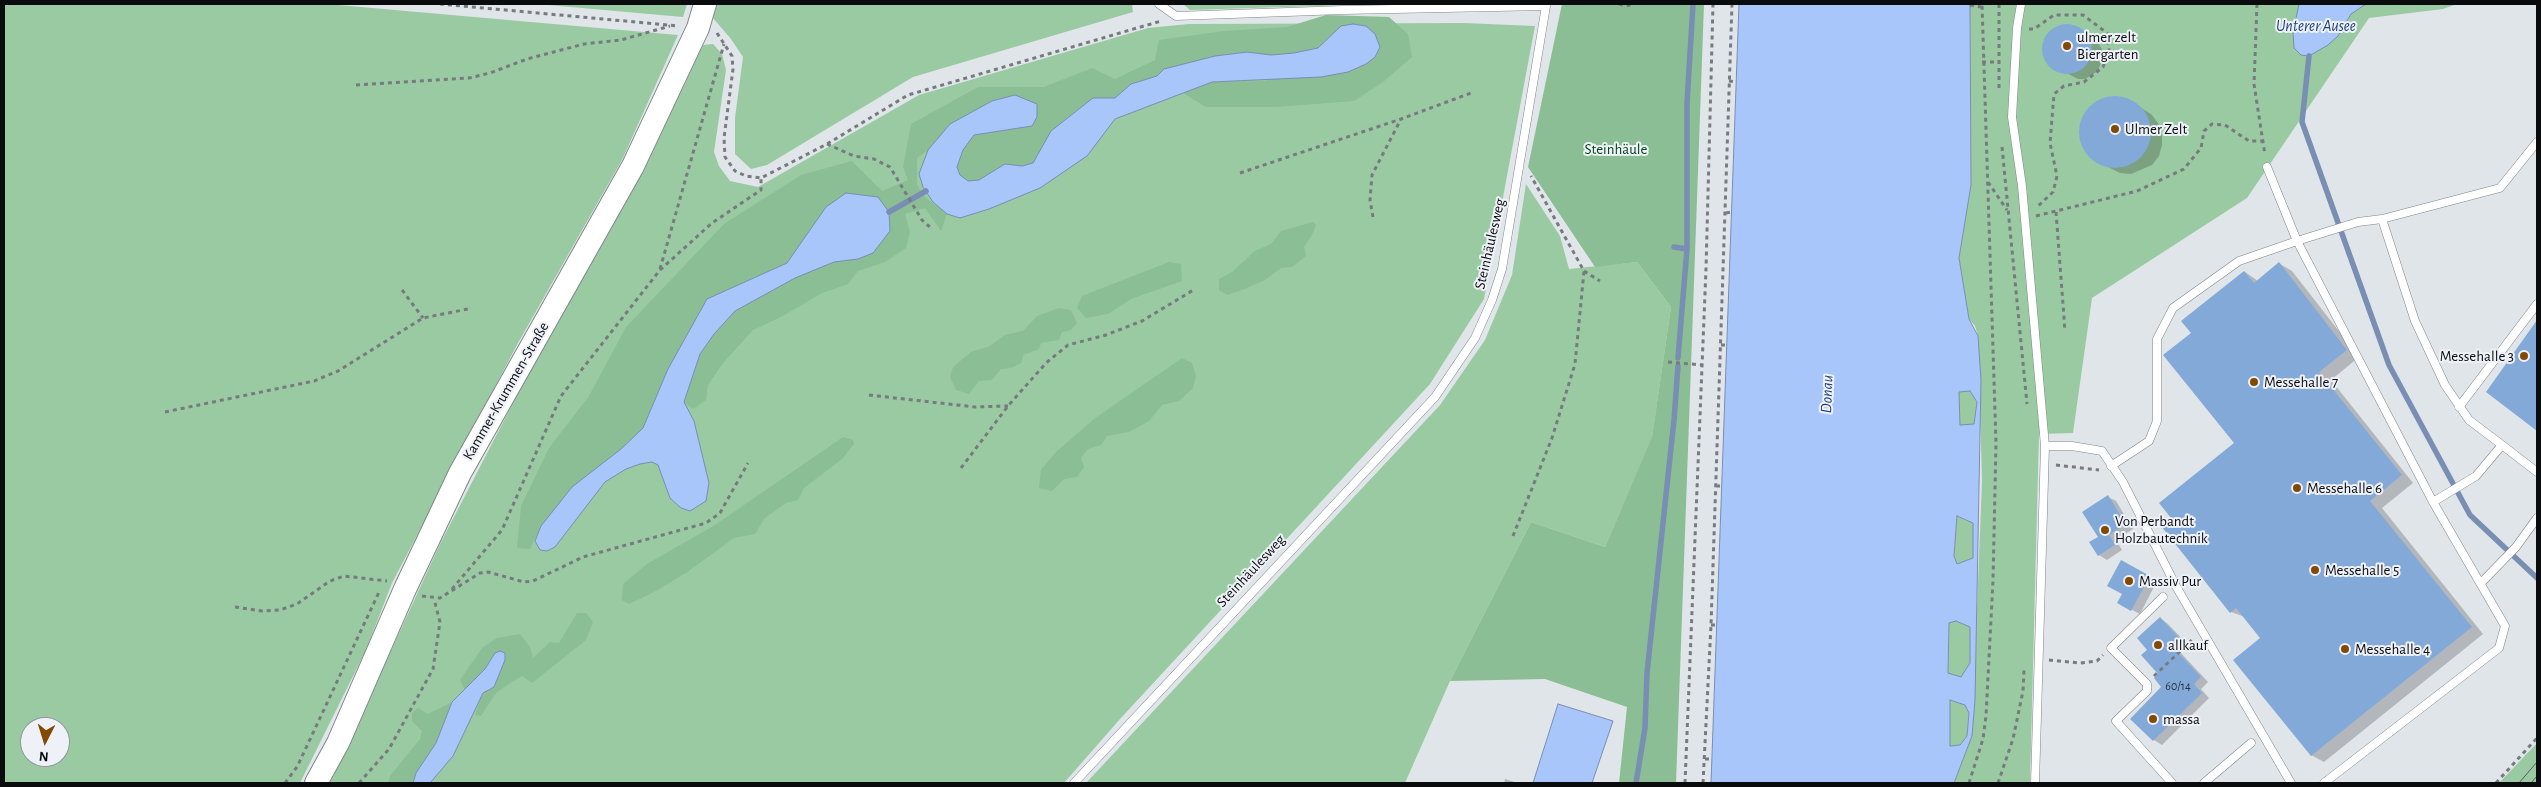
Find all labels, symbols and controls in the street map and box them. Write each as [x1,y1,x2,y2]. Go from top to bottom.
water label: Unterer Ausee [2276,16,2356,36]
place label: ulmer zelt Biergarten [2077,28,2138,63]
marker: ulmer zelt Biergarten [2061,40,2073,52]
place label: Ulmer Zelt [2125,120,2187,138]
marker: Ulmer Zelt [2109,123,2121,135]
park label: Steinhäule [1585,140,1647,158]
street label: Steinhäulesweg [1471,197,1509,291]
street label: Kammer-Krummen-Straße [459,319,553,463]
place label: Messehalle 3 [2440,347,2514,365]
marker: Messehalle 3 [2518,350,2530,362]
place label: Messehalle 7 [2264,373,2338,391]
water label: Donau [1817,374,1837,414]
marker: Messehalle 7 [2248,376,2260,388]
place label: Messehalle 6 [2307,479,2382,497]
marker: Messehalle 6 [2291,482,2303,494]
place label: Von Perbandt Holzbautechnik [2115,512,2208,547]
marker: Von Perbandt Holzbautechnik [2099,524,2111,536]
street label: Steinhäulesweg [1213,531,1289,611]
place label: Messehalle 5 [2325,561,2399,579]
marker: Messehalle 5 [2309,564,2321,576]
place label: Massiv Pur [2139,572,2201,590]
marker: Massiv Pur [2123,575,2135,587]
place label: allkauf [2168,636,2208,654]
marker: allkauf [2152,639,2164,651]
place label: Messehalle 4 [2355,640,2430,658]
marker: Messehalle 4 [2339,643,2351,655]
house number: 60/14 [2165,679,2191,693]
place label: massa [2163,710,2200,728]
marker: massa [2147,713,2159,725]
north arrow [20,717,70,767]
text: N [38,749,49,763]

